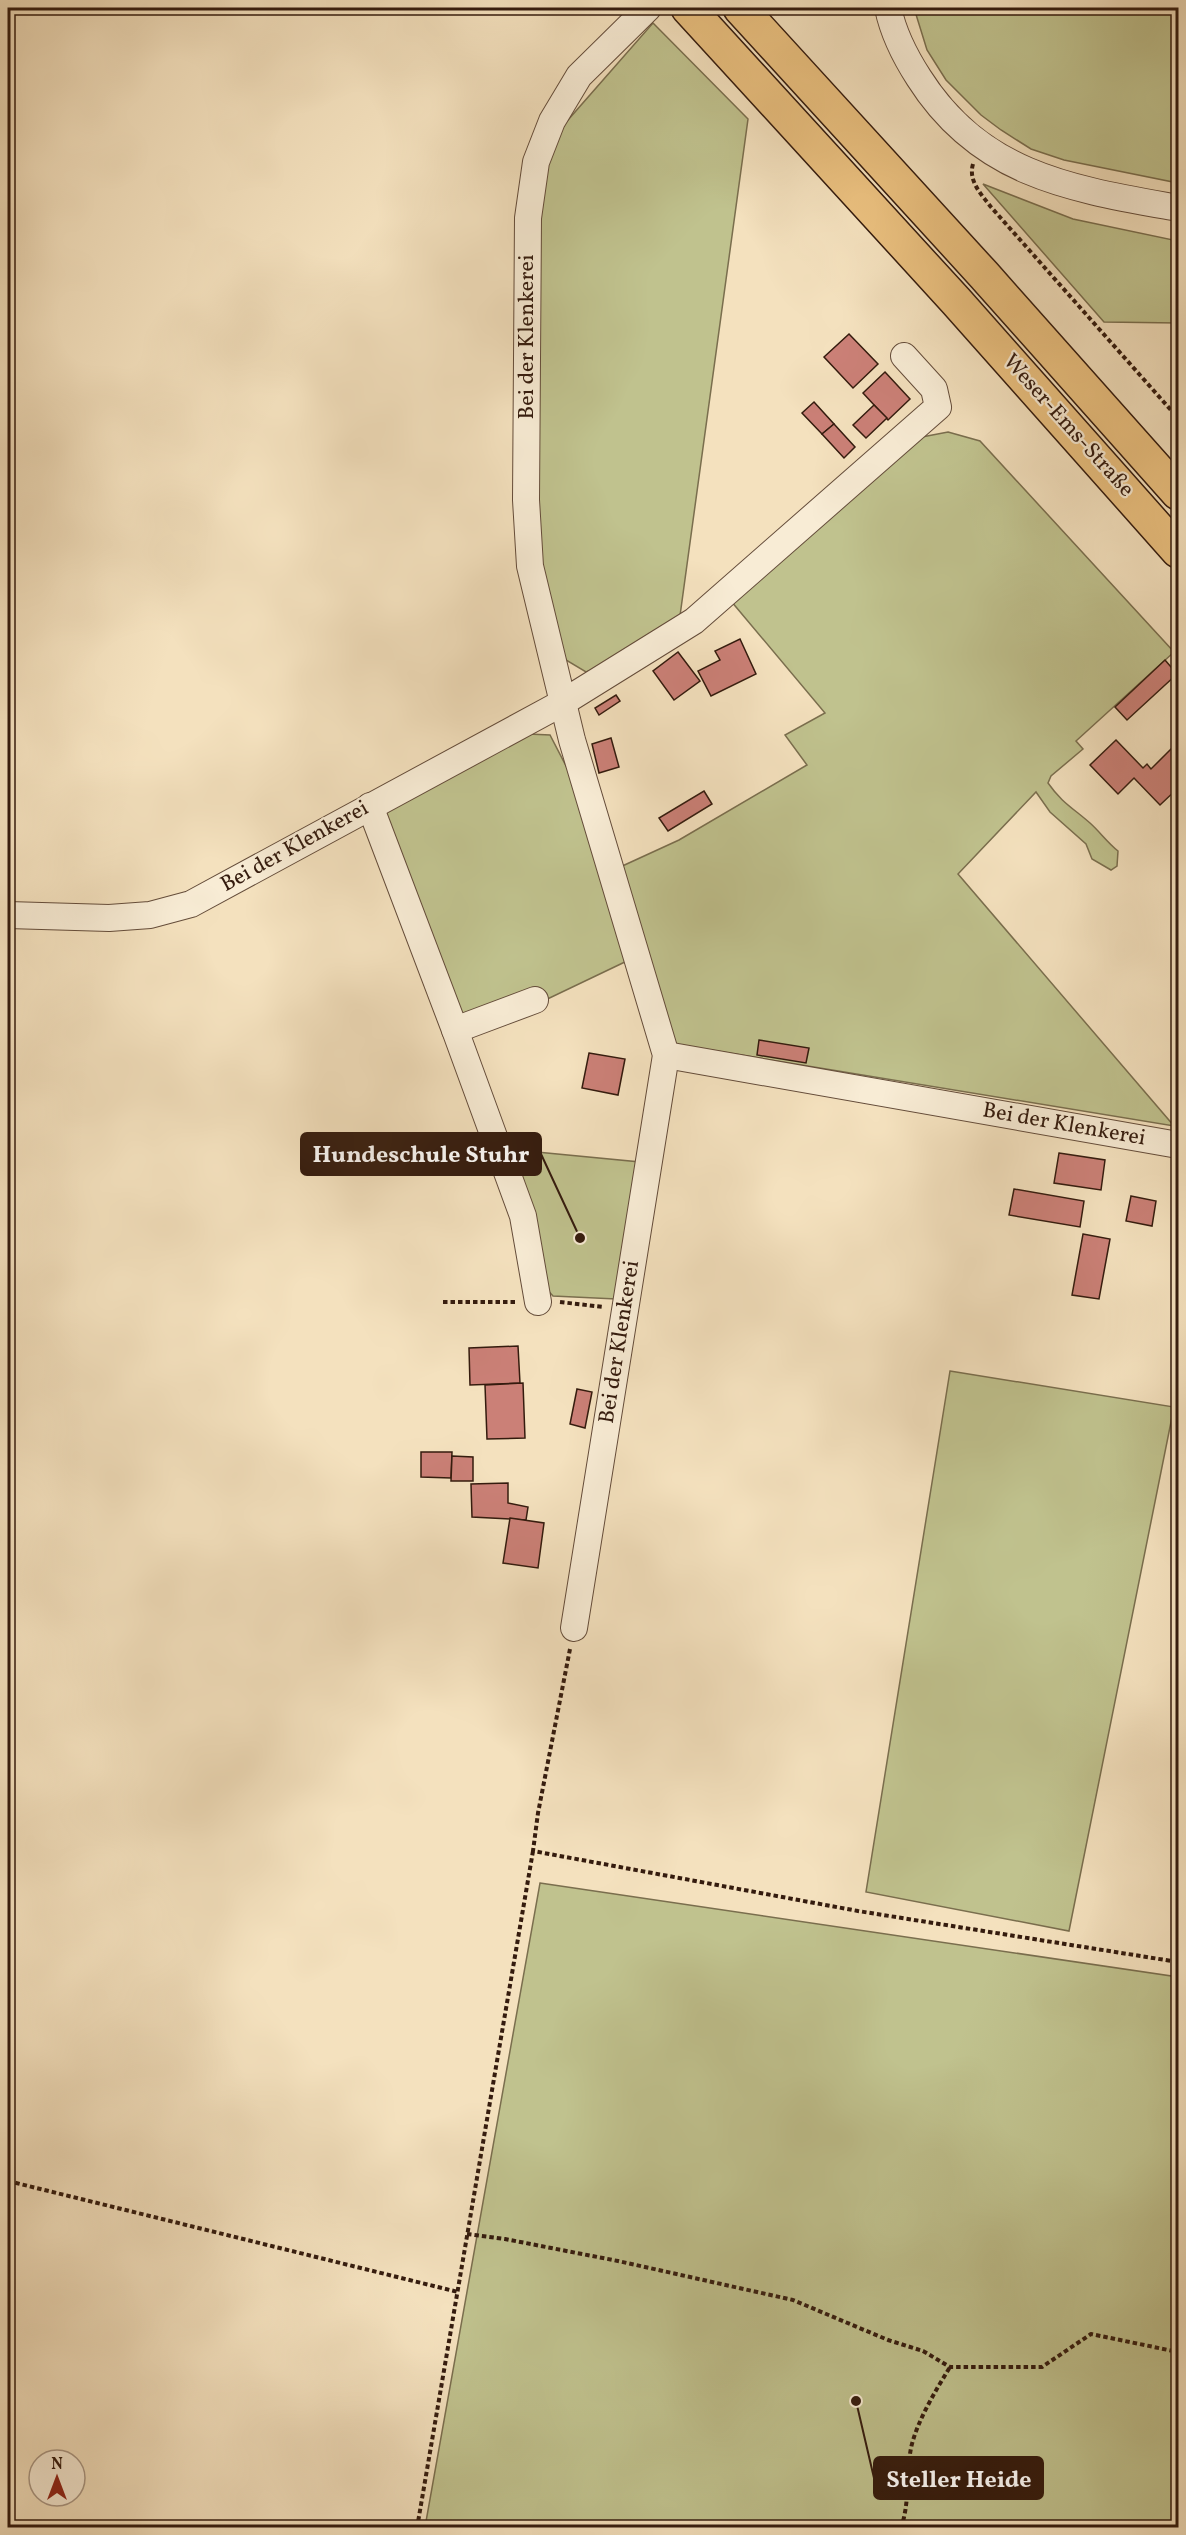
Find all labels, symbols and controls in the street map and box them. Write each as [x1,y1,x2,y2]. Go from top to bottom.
street label: Bei der Klenkerei [512,254,543,420]
street label: Weser-Ems-Straße [995,348,1141,504]
street label: Bei der Klenkerei [215,793,375,901]
street label: Bei der Klenkerei [980,1095,1148,1155]
callout: Hundeschule Stuhr [301,1133,541,1175]
text: Hundeschule Stuhr [313,1139,529,1173]
street label: Bei der Klenkerei [592,1258,648,1426]
north arrow [27,2448,87,2508]
text: N [51,2454,63,2476]
callout: Steller Heide [874,2457,1043,2499]
text: Steller Heide [886,2464,1032,2498]

